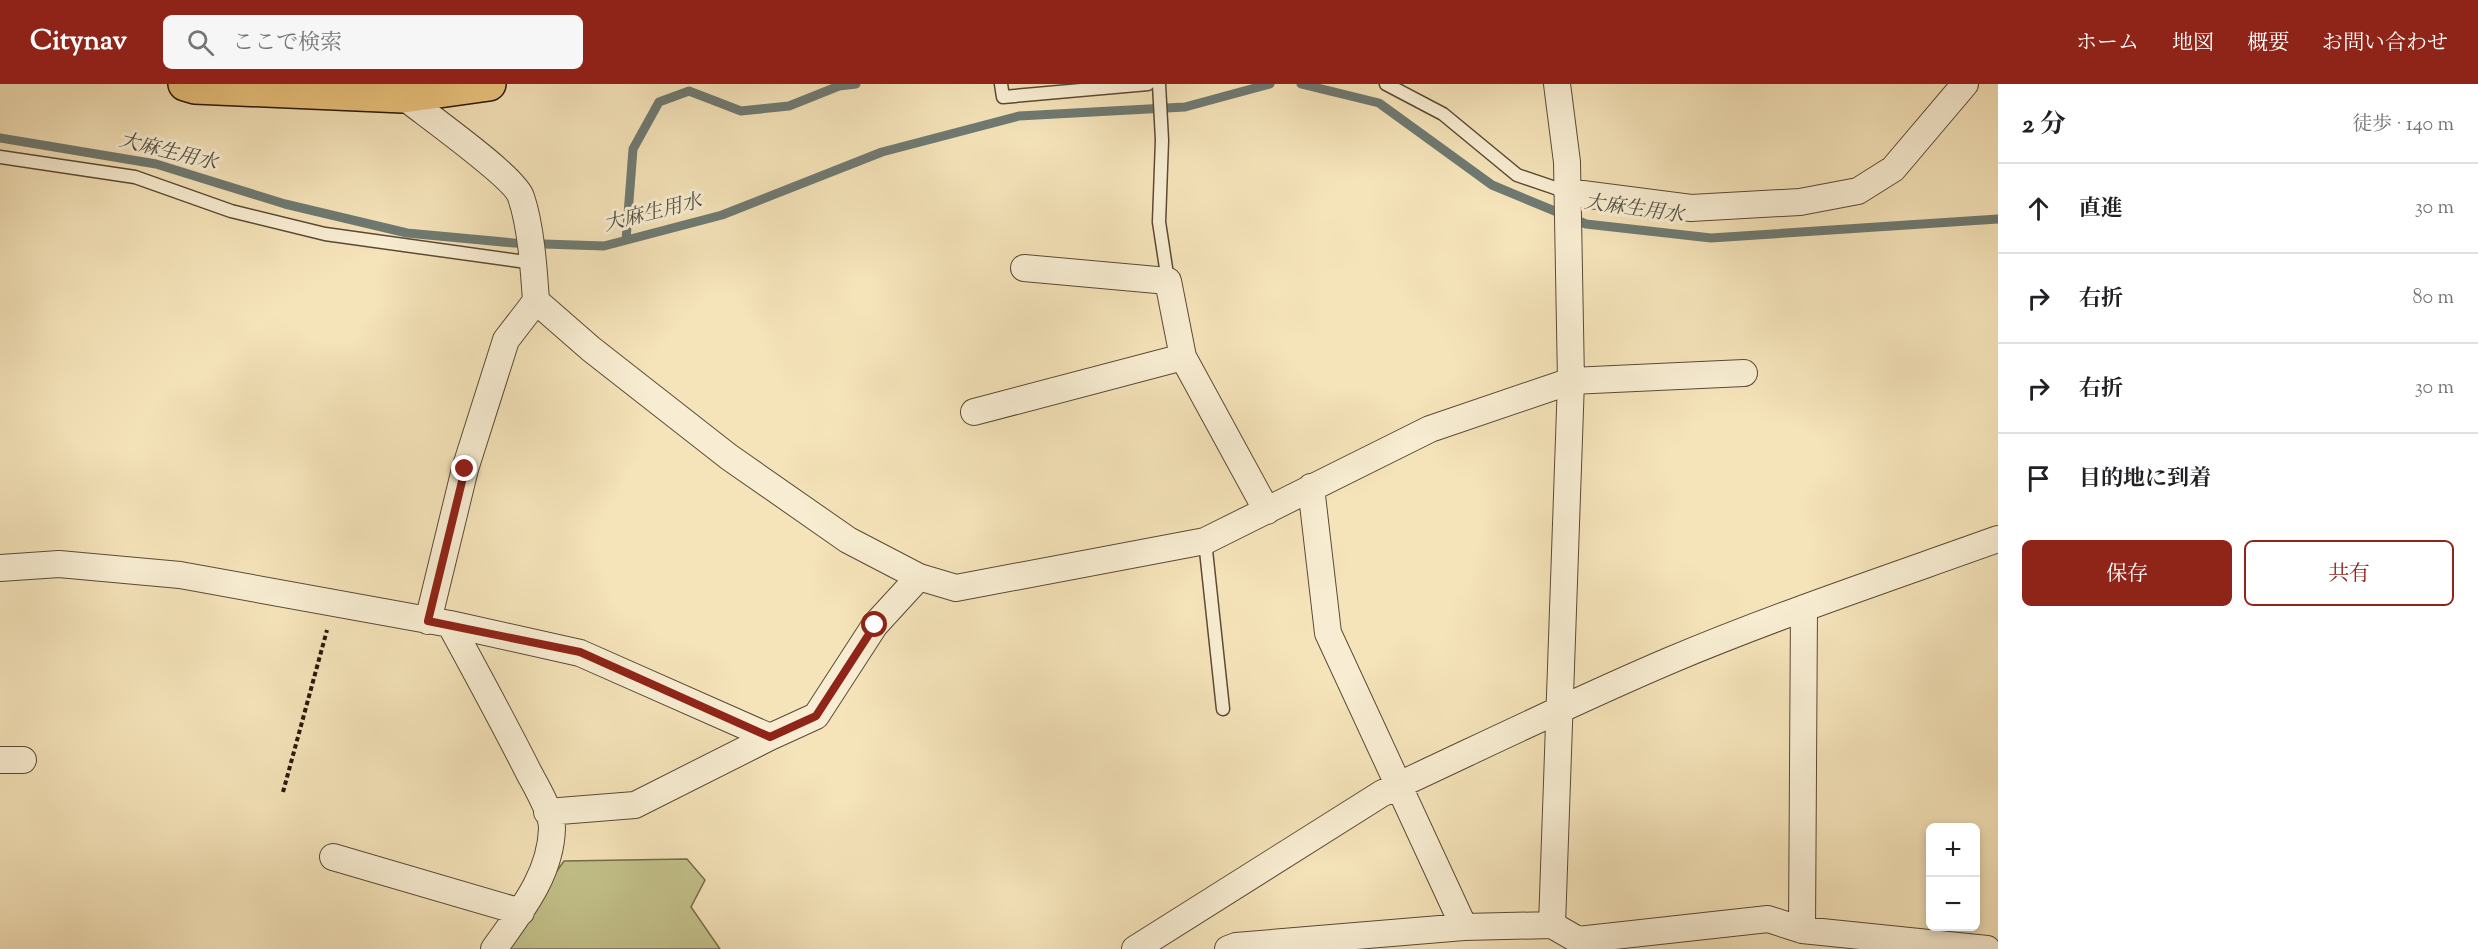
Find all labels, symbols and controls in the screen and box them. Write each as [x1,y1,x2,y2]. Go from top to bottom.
search box [163,15,583,69]
text: Citynav [30,22,127,62]
icon: search [184,26,217,59]
text: ここで検索 [232,28,342,60]
text: ホーム [2076,29,2139,59]
text: 地図 [2172,29,2214,59]
text: 概要 [2247,29,2289,59]
text: お問い合わせ [2322,29,2448,59]
text: 2 分 [2022,107,2066,144]
text: 徒歩 · 140 m [2352,111,2454,140]
water label: 大麻生用水 [116,127,222,180]
water label: 大麻生用水 [601,187,707,240]
water label: 大麻生用水 [1582,189,1688,232]
icon: ahead [2022,192,2055,225]
text: 直進 [2079,194,2123,226]
text: 30 m [2415,194,2454,223]
icon: right [2022,282,2055,315]
text: 右折 [2079,284,2123,316]
text: 80 m [2413,284,2454,313]
icon: right [2022,372,2055,405]
text: 右折 [2079,374,2123,406]
text: 30 m [2415,374,2454,403]
route end [451,455,477,481]
icon: arrive [2022,462,2055,495]
text: 目的地に到着 [2079,464,2211,496]
button: 保存 [2022,540,2232,606]
button: 共有 [2244,540,2454,606]
route start [861,611,887,637]
map controls [1926,823,1980,931]
button: + [1926,823,1980,877]
button: − [1926,877,1980,931]

